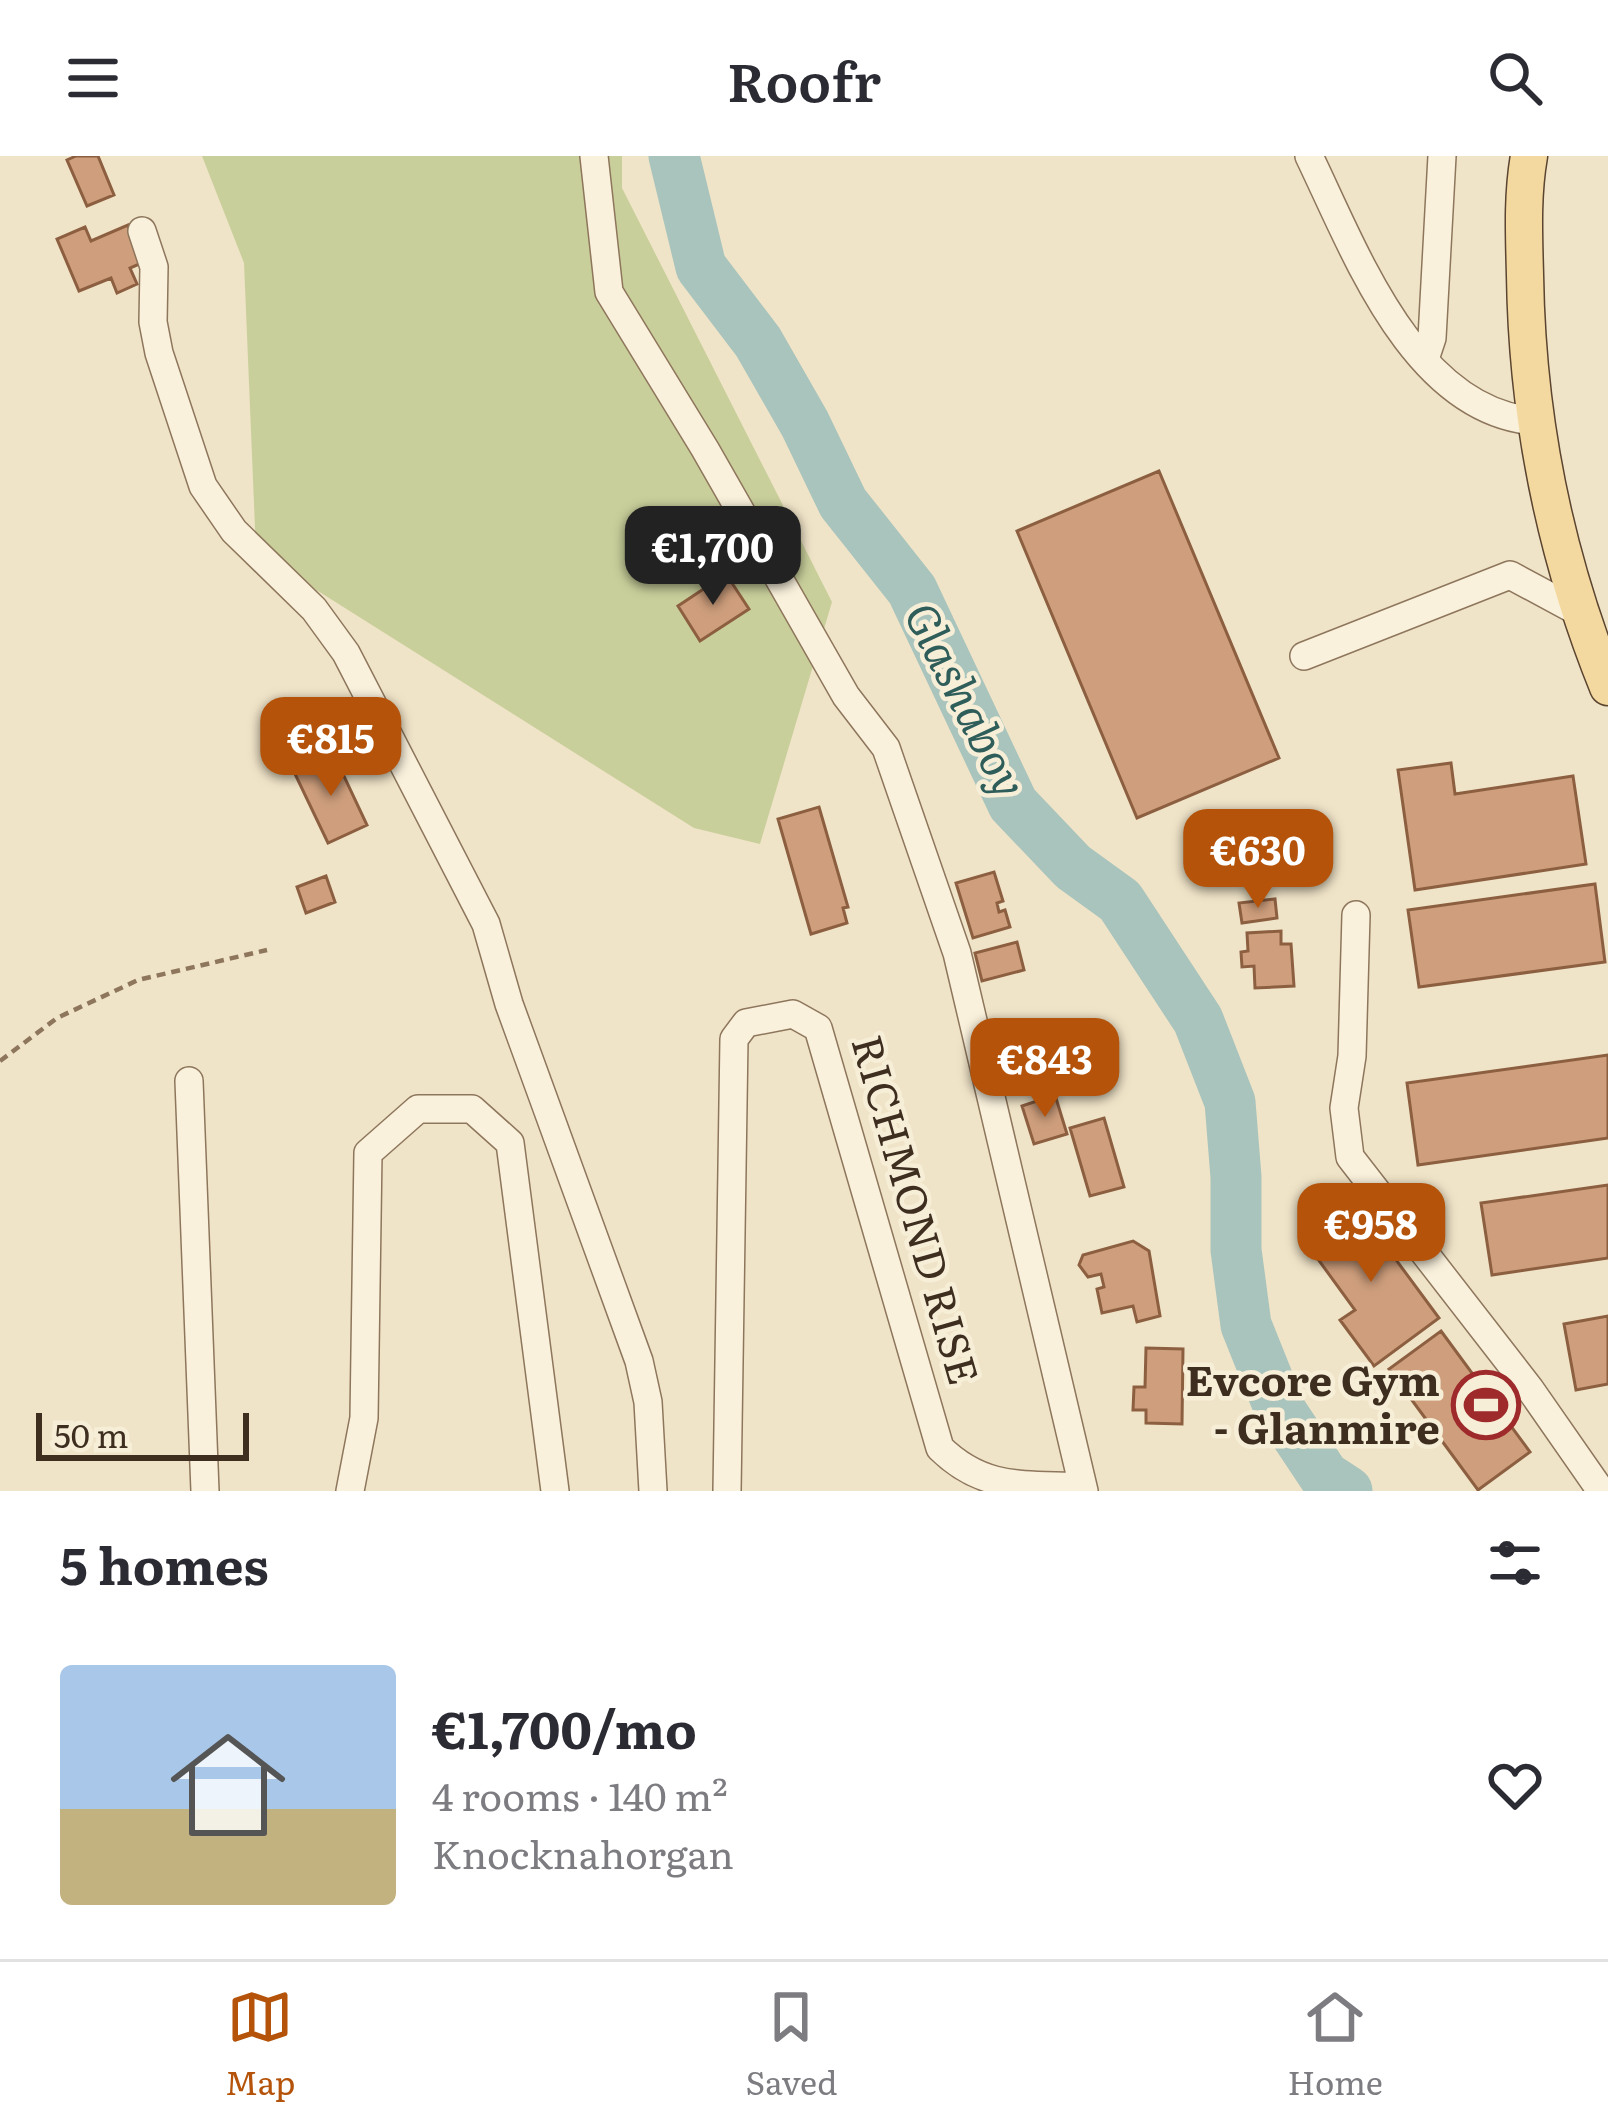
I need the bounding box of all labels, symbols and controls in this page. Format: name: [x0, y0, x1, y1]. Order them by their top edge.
text: Roofr: [727, 38, 881, 119]
icon: menu: [60, 45, 126, 111]
icon: search: [1482, 45, 1548, 111]
pin: €1,700: [615, 506, 811, 608]
text: €1,700: [652, 516, 774, 574]
water label: Glashaboy: [890, 589, 1046, 808]
pin: €815: [260, 697, 402, 799]
text: €815: [287, 707, 375, 765]
pin: €630: [1187, 809, 1329, 911]
text: €630: [1210, 819, 1306, 877]
pin: €843: [974, 1018, 1116, 1120]
street label: RICHMOND RISE: [838, 1027, 997, 1391]
text: €843: [997, 1028, 1093, 1086]
pin: €958: [1300, 1183, 1442, 1285]
text: €958: [1324, 1193, 1418, 1251]
place label: Evcore Gym - Glanmire: [1186, 1347, 1440, 1457]
sports icon: Evcore Gym - Glanmire: [1451, 1370, 1521, 1440]
scale bar: [36, 1407, 249, 1460]
text: 50 m: [54, 1409, 128, 1458]
text: 5 homes: [60, 1525, 269, 1601]
icon: filters: [1482, 1530, 1548, 1596]
text: €1,700/mo: [432, 1689, 697, 1765]
icon: home: [156, 1713, 300, 1857]
icon: heart: [1482, 1752, 1548, 1818]
text: 4 rooms · 140 m²: [432, 1765, 728, 1823]
text: Knocknahorgan: [432, 1823, 734, 1881]
tab: Map: [225, 1984, 295, 2105]
tab: Saved: [746, 1984, 837, 2105]
tab: Home: [1288, 1984, 1383, 2105]

